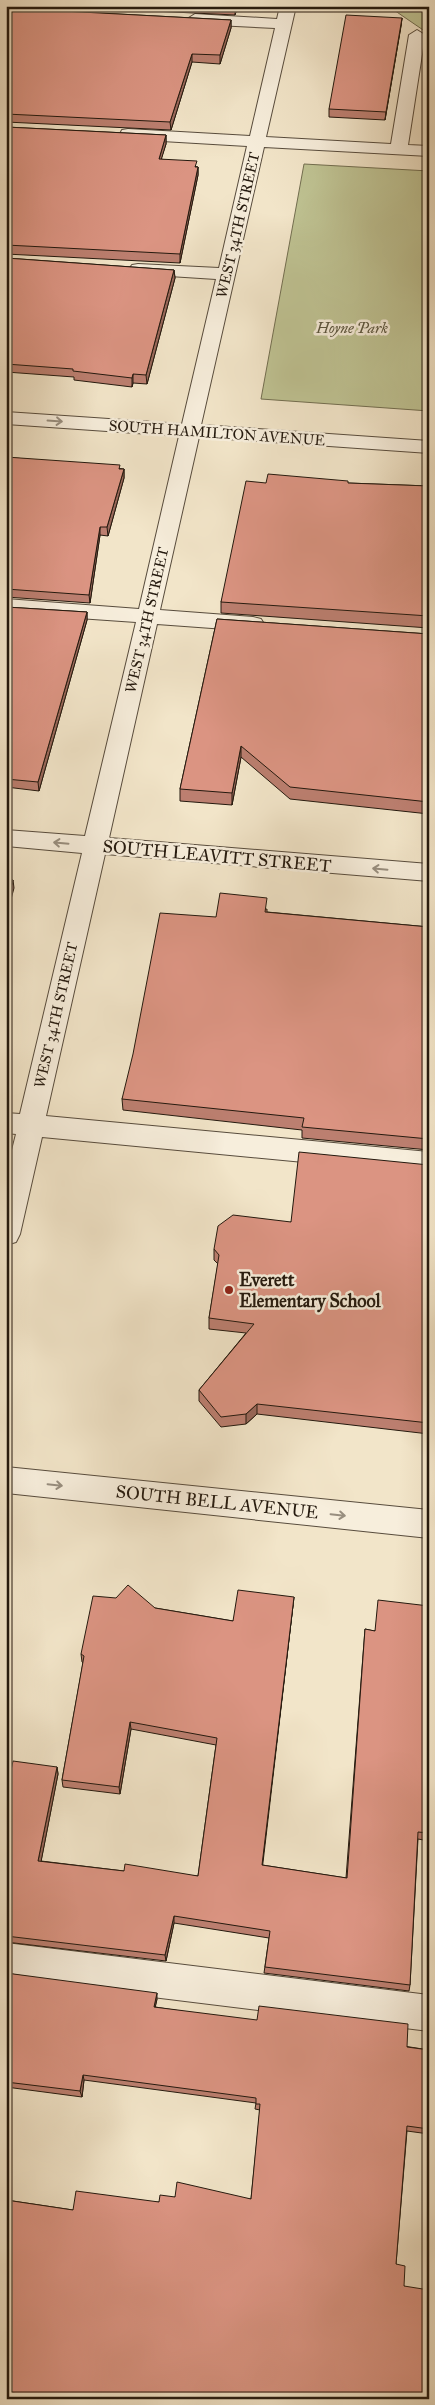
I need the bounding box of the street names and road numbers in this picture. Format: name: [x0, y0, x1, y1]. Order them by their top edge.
street label: WEST 34TH STREET: [212, 150, 264, 300]
street label: SOUTH HAMILTON AVENUE: [108, 416, 326, 450]
street label: WEST 34TH STREET: [121, 545, 173, 695]
street label: SOUTH LEAVITT STREET: [102, 835, 332, 877]
street label: WEST 34TH STREET: [30, 940, 82, 1090]
street label: SOUTH BELL AVENUE: [115, 1480, 319, 1524]

